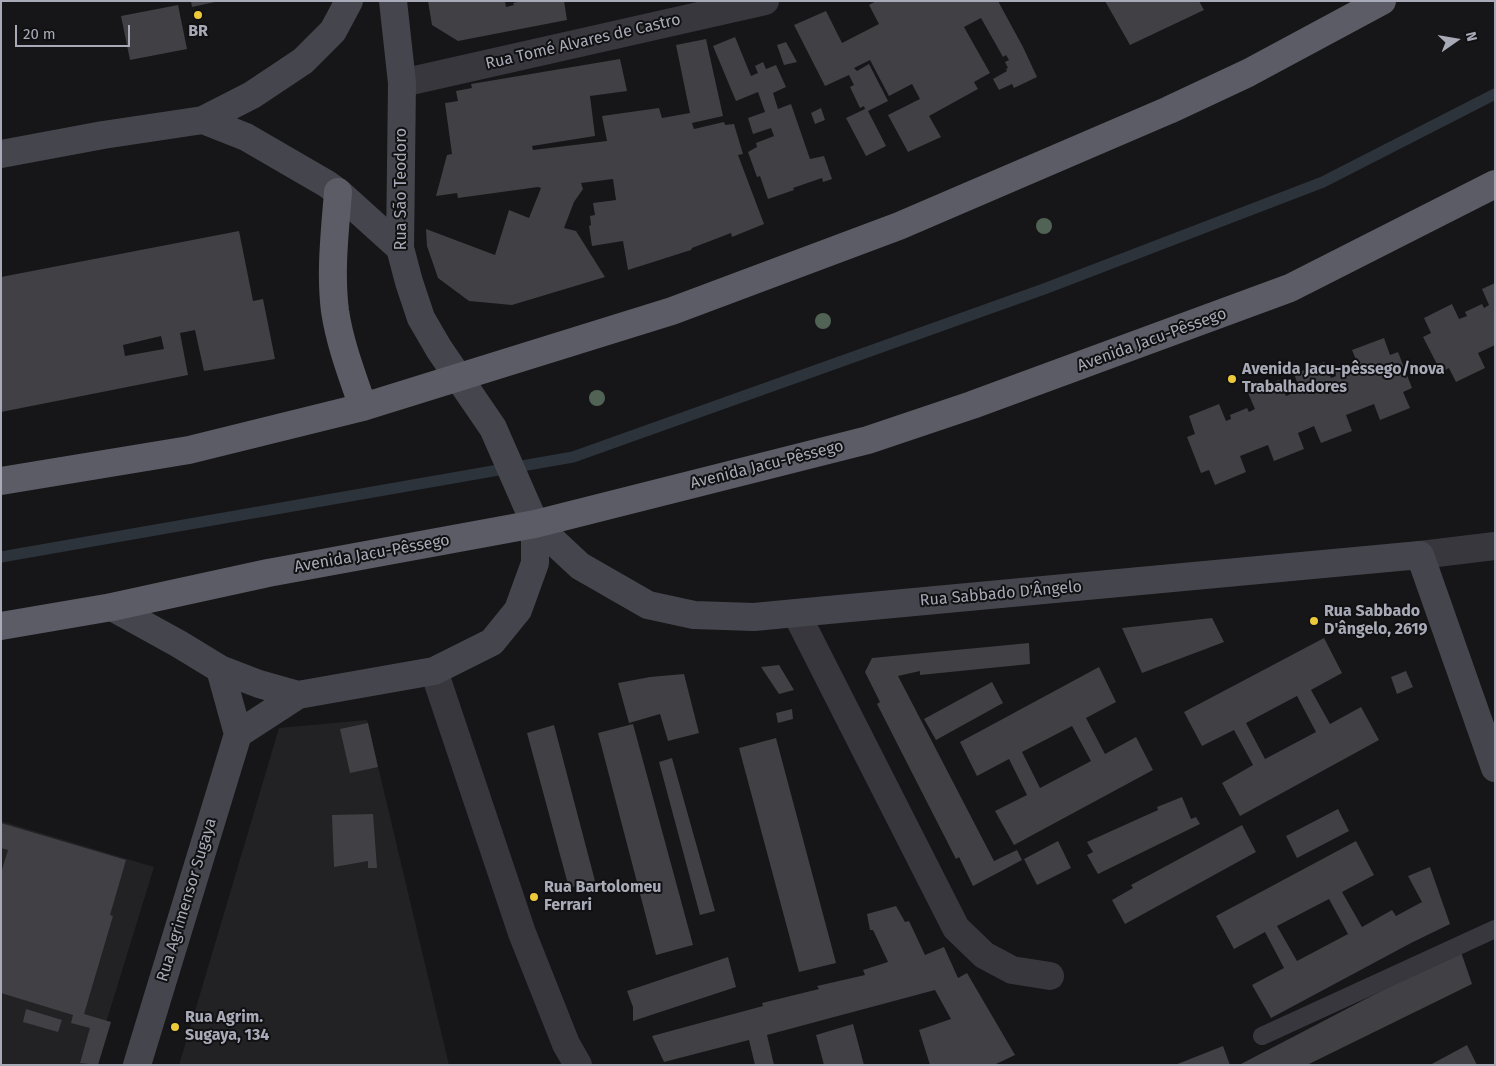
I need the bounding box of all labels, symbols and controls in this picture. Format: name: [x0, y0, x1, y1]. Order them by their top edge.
marker: BR: [192, 9, 204, 21]
street label: Rua Tomé Alvares de Castro: [484, 10, 682, 74]
scale bar: [18, 15, 132, 47]
north arrow: [1431, 15, 1481, 65]
place label: BR: [188, 22, 208, 42]
text: 20 m: [23, 25, 56, 43]
text: N: [1462, 30, 1480, 43]
street label: Rua São Teodoro: [392, 128, 412, 250]
street label: Avenida Jacu-Pêssego: [1075, 304, 1229, 376]
place label: Avenida Jacu-pêssego/nova Trabalhadores: [1242, 360, 1445, 398]
marker: Avenida Jacu-pêssego/nova Trabalhadores: [1226, 373, 1238, 385]
street label: Avenida Jacu-Pêssego: [688, 437, 846, 493]
street label: Avenida Jacu-Pêssego: [293, 531, 451, 577]
street label: Rua Sabbado D'Ângelo: [919, 577, 1083, 611]
place label: Rua Sabbado D'ângelo, 2619: [1324, 602, 1428, 640]
marker: Rua Sabbado D'ângelo, 2619: [1308, 615, 1320, 627]
street label: Rua Agrimensor Sugaya: [153, 816, 221, 984]
place label: Rua Bartolomeu Ferrari: [544, 878, 661, 916]
marker: Rua Bartolomeu Ferrari: [528, 891, 540, 903]
place label: Rua Agrim. Sugaya, 134: [185, 1008, 269, 1046]
marker: Rua Agrim. Sugaya, 134: [169, 1021, 181, 1033]

